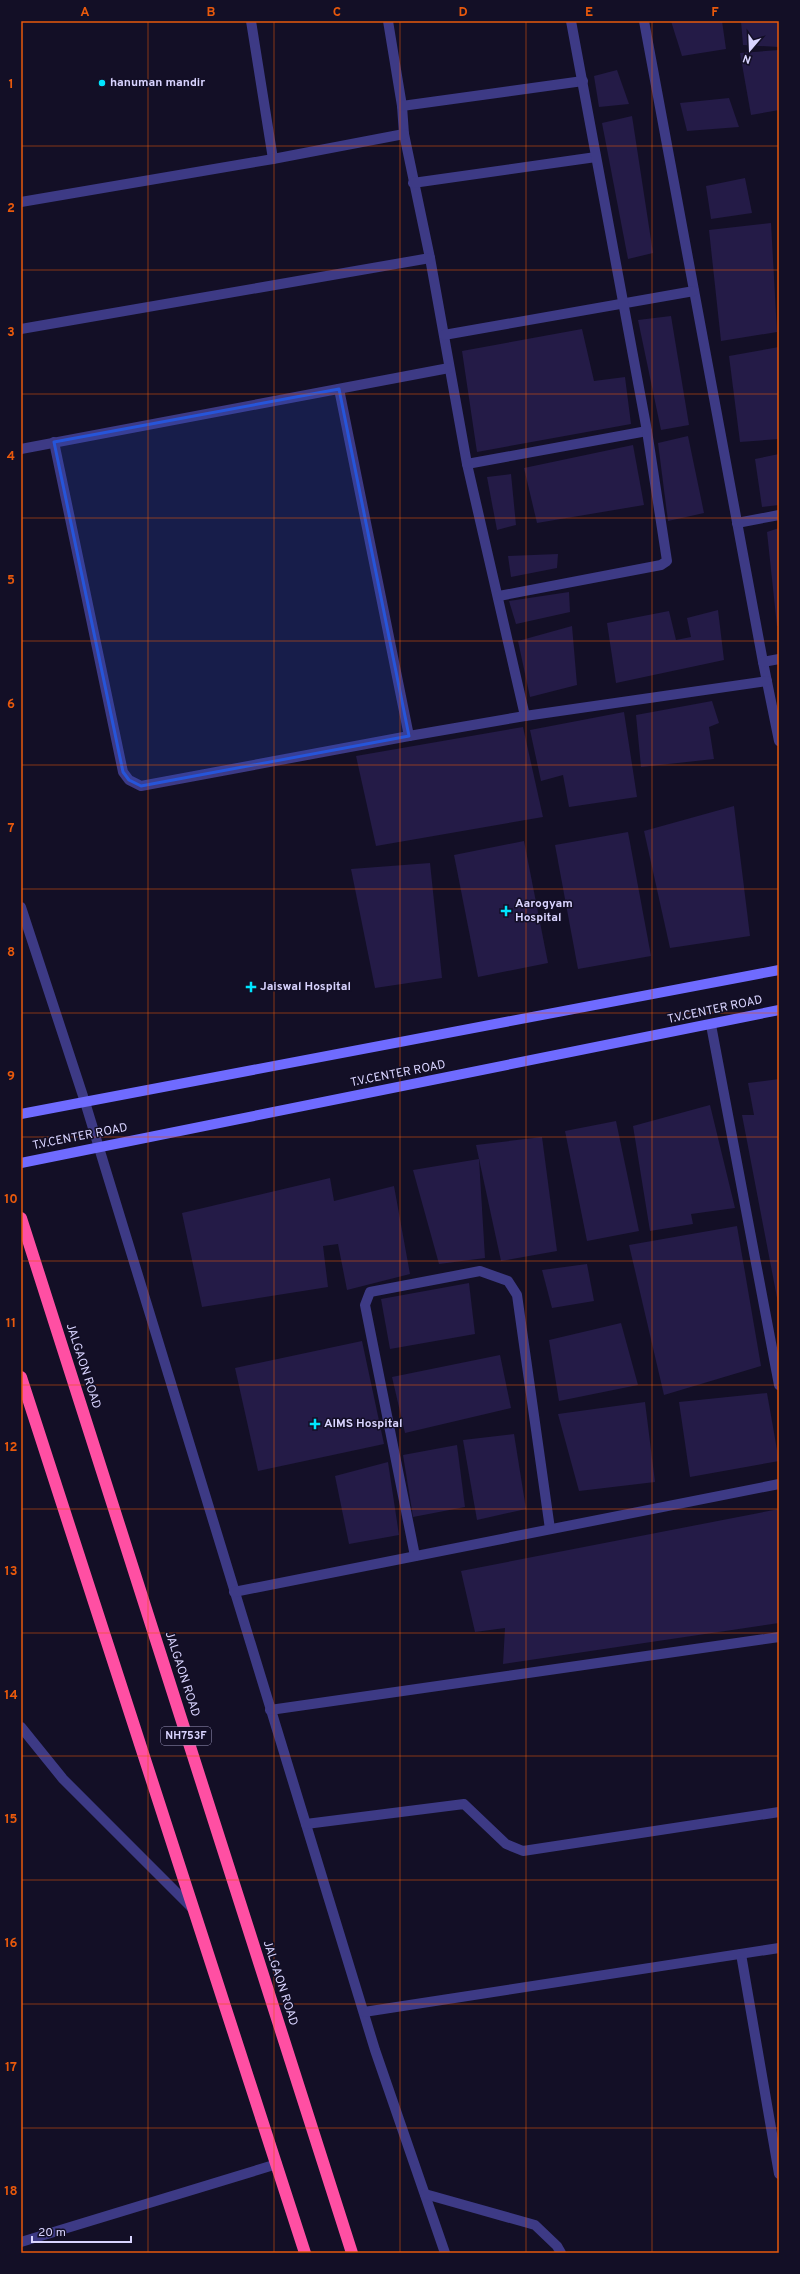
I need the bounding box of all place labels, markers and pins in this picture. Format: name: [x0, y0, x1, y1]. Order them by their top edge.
place label: hanuman mandir: [110, 75, 205, 91]
marker: hanuman mandir: [97, 78, 107, 88]
place label: Aarogyam Hospital: [515, 896, 573, 926]
marker: Aarogyam Hospital: [500, 905, 512, 917]
place label: Jaiswal Hospital: [260, 979, 351, 995]
marker: Jaiswal Hospital: [245, 981, 257, 993]
place label: AIMS Hospital: [324, 1416, 403, 1432]
marker: AIMS Hospital: [309, 1418, 321, 1430]

